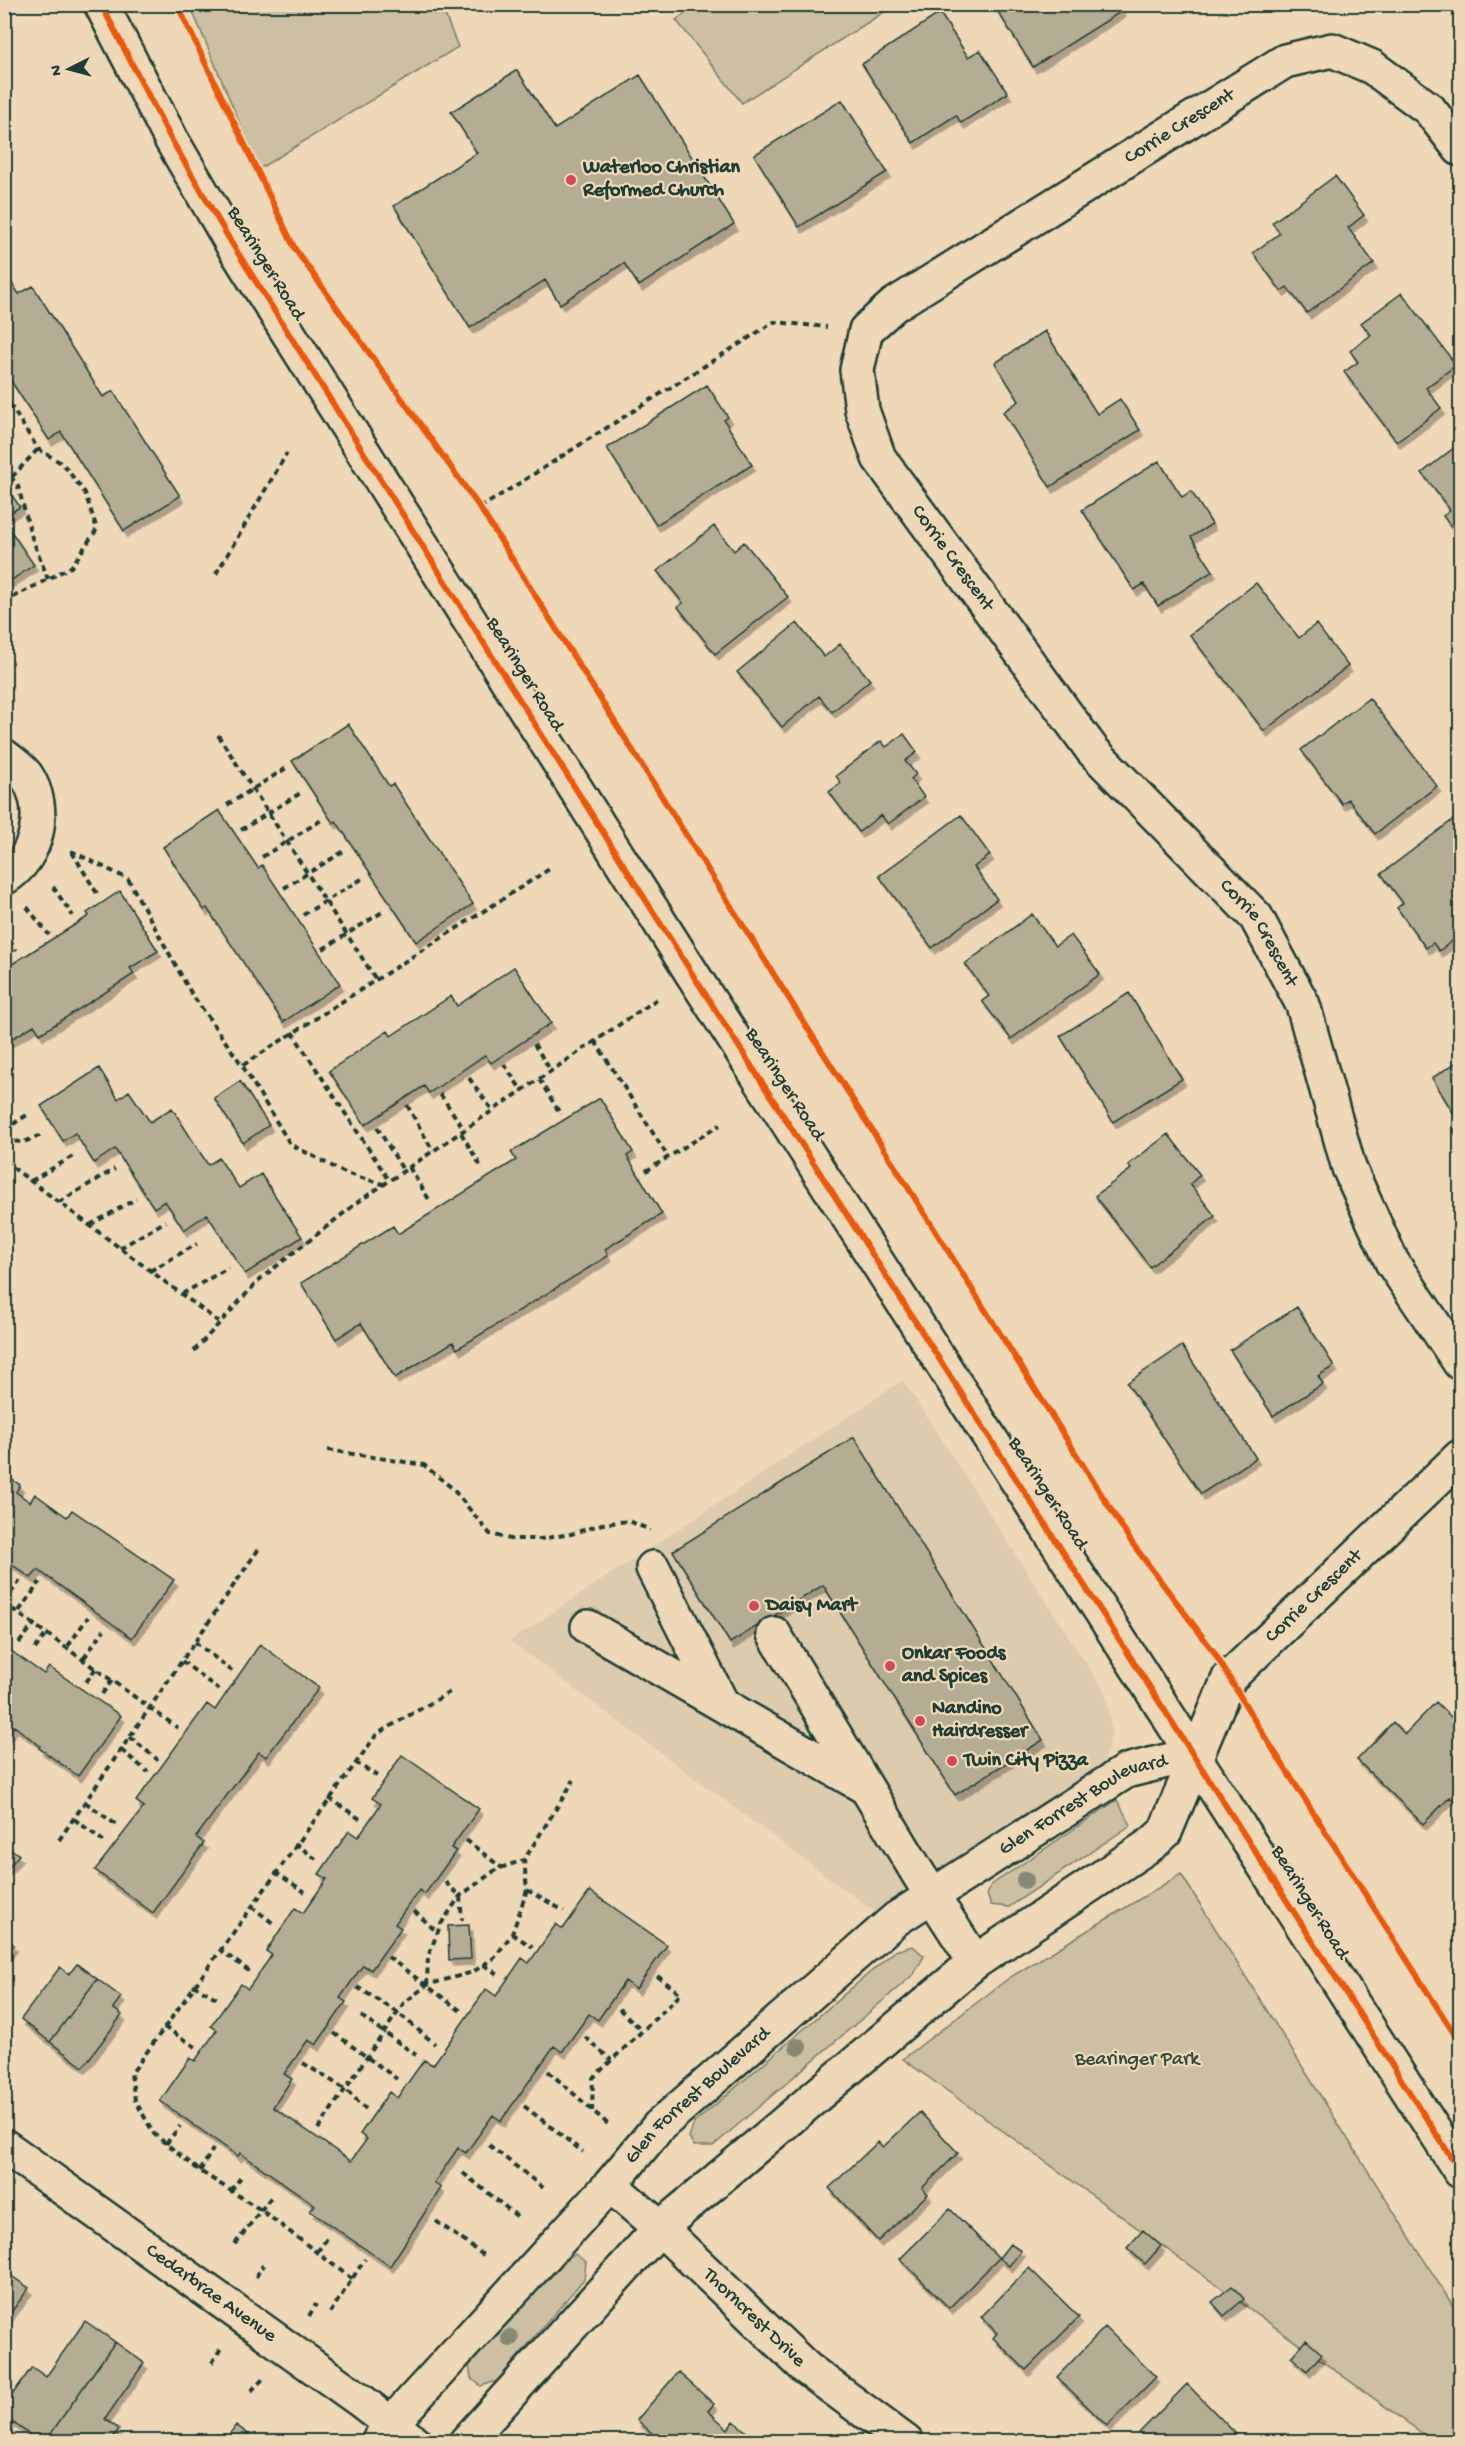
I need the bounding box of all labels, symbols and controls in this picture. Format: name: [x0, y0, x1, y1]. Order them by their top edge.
north arrow: [39, 39, 99, 99]
text: N: [48, 63, 68, 76]
street label: Corrie Crescent: [1121, 83, 1241, 170]
place label: Waterloo Christian Reformed Church: [582, 157, 741, 203]
marker: Waterloo Christian Reformed Church: [564, 173, 578, 187]
street label: Bearinger Road: [220, 202, 310, 327]
street label: Corrie Crescent: [906, 501, 1000, 617]
street label: Bearinger Road: [479, 613, 569, 738]
street label: Corrie Crescent: [1214, 875, 1303, 992]
street label: Bearinger Road: [738, 1023, 830, 1148]
street label: Bearinger Road: [1001, 1432, 1093, 1557]
street label: Corrie Crescent: [1261, 1544, 1369, 1648]
place label: Daisy Mart: [764, 1595, 858, 1618]
marker: Daisy Mart: [747, 1599, 761, 1613]
place label: Onkar Foods and Spices: [901, 1643, 1007, 1689]
marker: Onkar Foods and Spices: [883, 1659, 897, 1673]
place label: Nandino Hairdresser: [932, 1698, 1029, 1744]
marker: Nandino Hairdresser: [913, 1714, 927, 1728]
street label: Glen Forrest Boulevard: [995, 1749, 1172, 1861]
place label: Twin City Pizza: [962, 1750, 1089, 1773]
marker: Twin City Pizza: [945, 1754, 959, 1768]
street label: Bearinger Road: [1264, 1841, 1354, 1966]
street label: Glen Forrest Boulevard: [621, 2021, 777, 2169]
park label: Bearinger Park: [1074, 2049, 1201, 2072]
street label: Cedarbrae Avenue: [141, 2239, 281, 2348]
street label: Thorncrest Drive: [697, 2263, 811, 2373]

